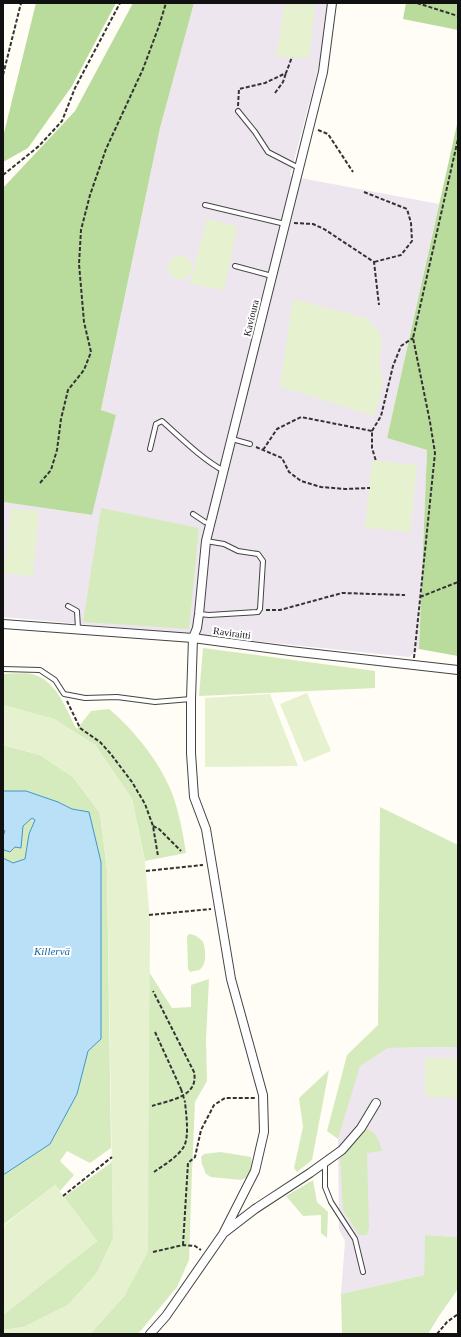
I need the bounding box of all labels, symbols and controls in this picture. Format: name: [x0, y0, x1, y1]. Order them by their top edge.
street label: Kavioura: [241, 298, 261, 337]
street label: Raviraitti: [213, 625, 252, 641]
water label: Killervä: [33, 945, 71, 957]

